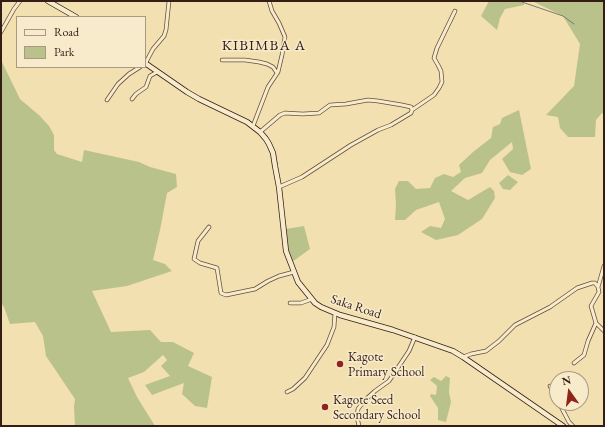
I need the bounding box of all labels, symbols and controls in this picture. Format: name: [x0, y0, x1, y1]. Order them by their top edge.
legend: [16, 16, 146, 68]
text: Road: [54, 24, 79, 40]
district label: KIBIMBA A: [222, 37, 306, 55]
text: Park: [54, 44, 74, 60]
street label: Saka Road: [329, 291, 383, 323]
place label: Kagote Primary School: [348, 349, 424, 380]
marker: Kagote Primary School: [335, 359, 345, 369]
north arrow: [549, 371, 589, 411]
text: N: [560, 372, 572, 388]
place label: Kagote Seed Secondary School: [333, 392, 421, 423]
marker: Kagote Seed Secondary School: [320, 402, 330, 412]

